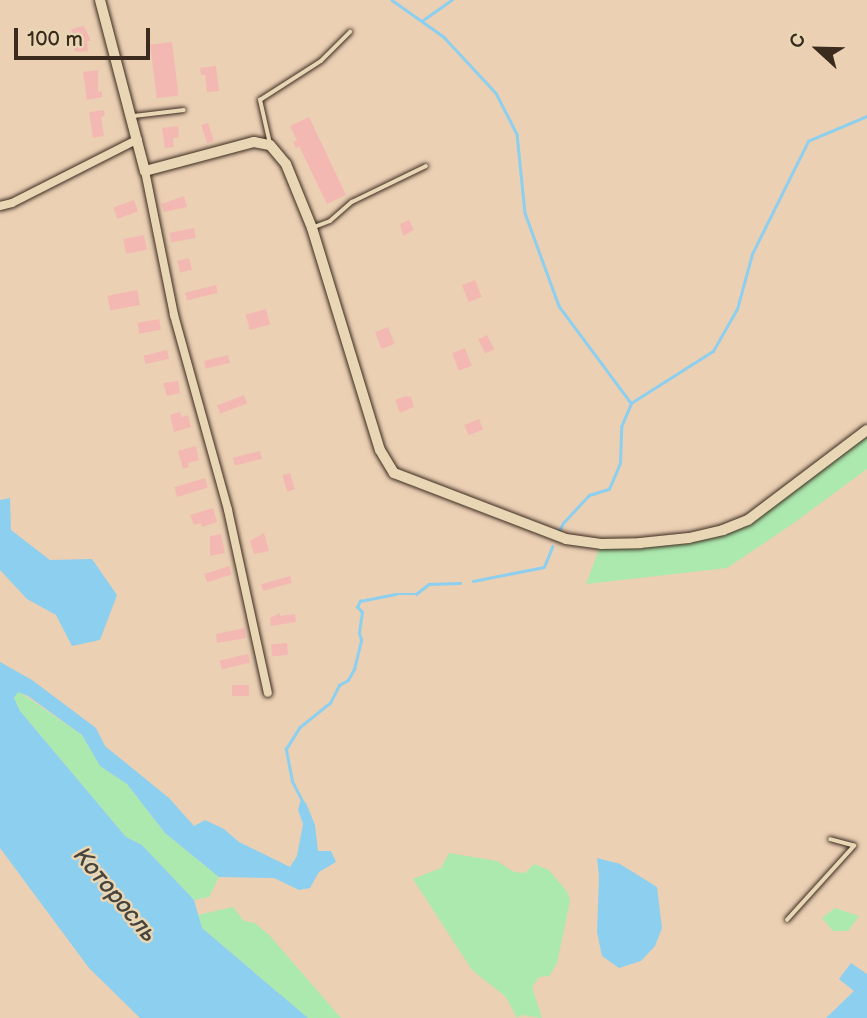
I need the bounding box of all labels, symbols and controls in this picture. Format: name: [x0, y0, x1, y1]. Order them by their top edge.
scale bar: [18, 14, 154, 58]
north arrow: [783, 14, 853, 84]
text: 100 m: [27, 27, 83, 52]
text: С: [785, 31, 811, 51]
water label: Которосль: [67, 842, 163, 948]

